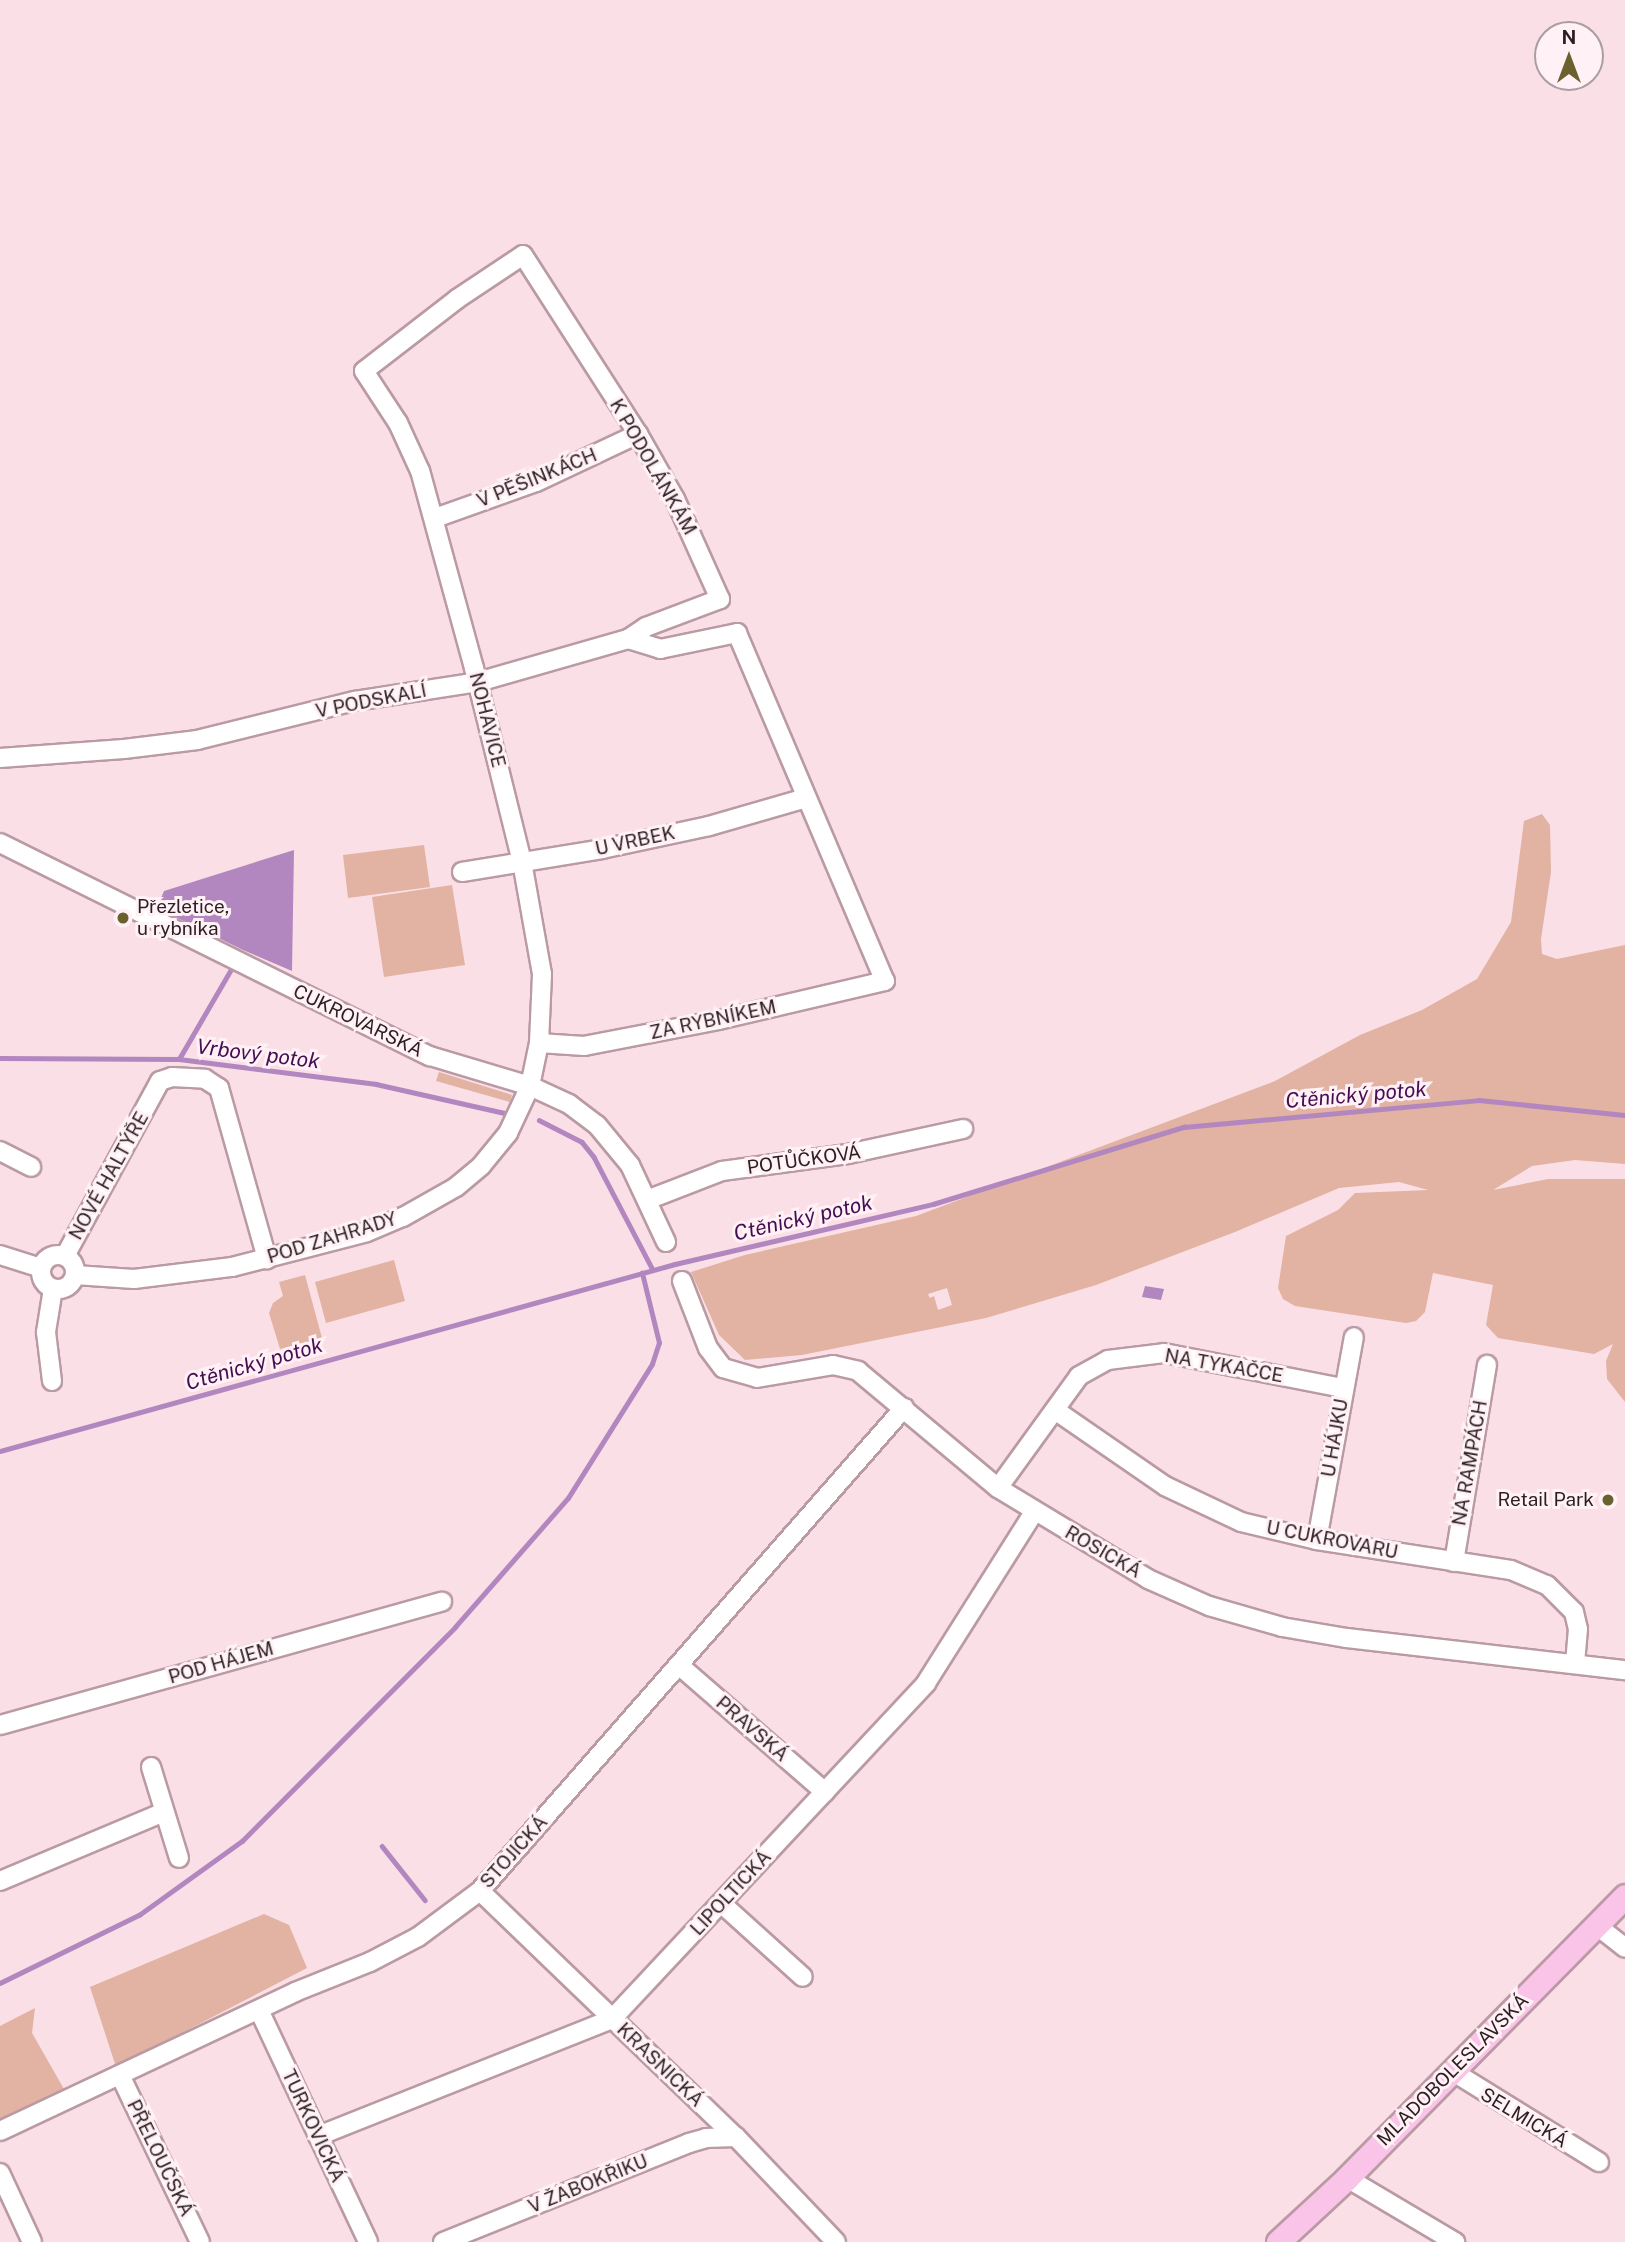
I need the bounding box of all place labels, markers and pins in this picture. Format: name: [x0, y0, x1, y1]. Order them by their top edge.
place label: Přezletice, u rybníka: [137, 896, 229, 940]
marker: Přezletice, u rybníka: [115, 910, 131, 926]
place label: Retail Park: [1498, 1489, 1594, 1511]
marker: Retail Park: [1600, 1492, 1616, 1508]

